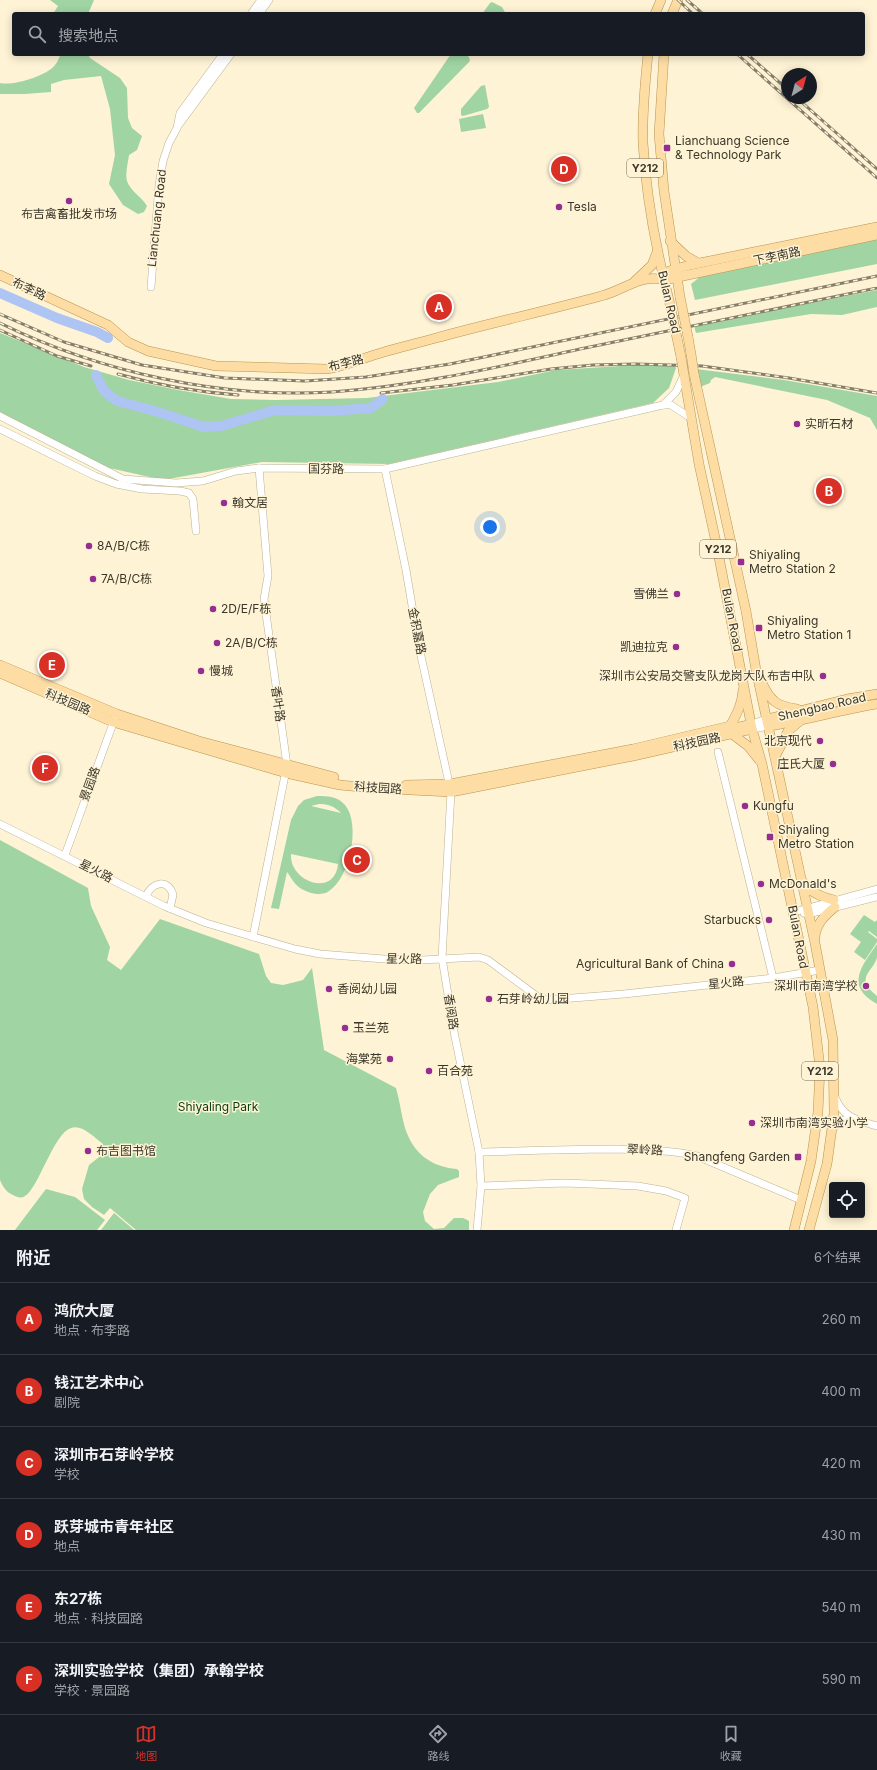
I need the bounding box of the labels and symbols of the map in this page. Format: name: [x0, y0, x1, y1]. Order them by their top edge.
north arrow: [781, 68, 817, 104]
place label: Lianchuang Science & Technology Park: [675, 133, 790, 162]
marker: Lianchuang Science & Technology Park: [662, 143, 672, 153]
pin: D: [551, 154, 577, 184]
road number: Y212: [627, 159, 663, 177]
street label: Lianchuang Road: [144, 168, 169, 268]
marker: 布吉禽畜批发市场: [64, 196, 74, 206]
place label: Tesla: [567, 199, 597, 214]
marker: Tesla: [554, 202, 564, 212]
place label: 布吉禽畜批发市场: [21, 206, 117, 221]
street label: 下李南路: [752, 243, 802, 268]
street label: Bulan Road: [655, 269, 684, 335]
street label: 布李路: [10, 274, 49, 303]
pin: A: [426, 292, 452, 322]
street label: 布李路: [327, 351, 365, 374]
place label: 实昕石材: [805, 416, 853, 431]
marker: 实昕石材: [792, 419, 802, 429]
street label: 国芬路: [308, 461, 344, 476]
pin: B: [816, 476, 842, 506]
place label: 翰文居: [232, 495, 268, 510]
marker: 翰文居: [219, 498, 229, 508]
your location: [480, 517, 500, 537]
place label: 8A/B/C栋: [97, 538, 150, 553]
road number: Y212: [700, 540, 736, 558]
marker: 8A/B/C栋: [84, 541, 94, 551]
place label: Shiyaling Metro Station 2: [749, 547, 836, 576]
marker: Shiyaling Metro Station 2: [736, 557, 746, 567]
place label: 7A/B/C栋: [101, 571, 152, 586]
marker: 7A/B/C栋: [88, 574, 98, 584]
place label: 雪佛兰: [633, 586, 669, 601]
street label: Bulan Road: [719, 587, 746, 653]
marker: 雪佛兰: [672, 589, 682, 599]
place label: 2D/E/F栋: [221, 601, 271, 616]
marker: 2D/E/F栋: [208, 604, 218, 614]
street label: 金积嘉路: [406, 606, 429, 656]
place label: Shiyaling Metro Station 1: [767, 613, 851, 642]
marker: Shiyaling Metro Station 1: [754, 623, 764, 633]
place label: 2A/B/C栋: [225, 635, 278, 650]
marker: 2A/B/C栋: [212, 638, 222, 648]
place label: 凯迪拉克: [620, 639, 668, 654]
marker: 凯迪拉克: [671, 642, 681, 652]
pin: E: [39, 650, 65, 680]
place label: 慢城: [209, 663, 233, 678]
marker: 慢城: [196, 666, 206, 676]
place label: 深圳市公安局交警支队龙岗大队布吉中队: [599, 668, 815, 683]
marker: 深圳市公安局交警支队龙岗大队布吉中队: [818, 671, 828, 681]
street label: 科技园路: [43, 685, 93, 718]
street label: 香叶路: [269, 685, 288, 723]
street label: Shengbao Road: [776, 689, 867, 724]
street label: 科技园路: [672, 729, 722, 754]
place label: 北京现代: [764, 733, 812, 748]
marker: 北京现代: [815, 736, 825, 746]
pin: F: [32, 753, 58, 783]
place label: 庄氏大厦: [777, 756, 825, 771]
marker: 庄氏大厦: [828, 759, 838, 769]
street label: 景园路: [76, 764, 103, 803]
street label: 科技园路: [354, 778, 403, 797]
place label: Kungfu: [753, 798, 794, 813]
marker: Kungfu: [740, 801, 750, 811]
place label: Shiyaling Metro Station: [778, 822, 854, 851]
marker: Shiyaling Metro Station: [765, 832, 775, 842]
pin: C: [344, 845, 370, 875]
street label: 星火路: [77, 856, 116, 885]
place label: McDonald's: [769, 876, 837, 891]
marker: McDonald's: [756, 879, 766, 889]
street label: Bulan Road: [785, 904, 812, 970]
place label: Starbucks: [704, 912, 761, 927]
marker: Starbucks: [764, 915, 774, 925]
street label: 星火路: [386, 951, 422, 966]
place label: Agricultural Bank of China: [576, 956, 724, 971]
marker: Agricultural Bank of China: [727, 959, 737, 969]
street label: 星火路: [707, 973, 745, 992]
place label: 深圳市南湾学校: [774, 978, 858, 993]
place label: 香阅幼儿园: [337, 981, 397, 996]
marker: 深圳市南湾学校: [861, 981, 871, 991]
marker: 香阅幼儿园: [324, 984, 334, 994]
place label: 石芽岭幼儿园: [497, 991, 569, 1006]
street label: 香阅路: [441, 993, 462, 1031]
marker: 石芽岭幼儿园: [484, 994, 494, 1004]
place label: 玉兰苑: [353, 1020, 389, 1035]
marker: 玉兰苑: [340, 1023, 350, 1033]
place label: 海棠苑: [346, 1051, 382, 1066]
marker: 海棠苑: [385, 1054, 395, 1064]
road number: Y212: [802, 1062, 838, 1080]
place label: 百合苑: [437, 1063, 473, 1078]
marker: 百合苑: [424, 1066, 434, 1076]
park label: Shiyaling Park: [178, 1099, 259, 1114]
place label: 深圳市南湾实验小学: [760, 1115, 868, 1130]
marker: 深圳市南湾实验小学: [747, 1118, 757, 1128]
street label: 翠岭路: [627, 1141, 663, 1158]
place label: 布吉图书馆: [96, 1143, 156, 1158]
marker: 布吉图书馆: [83, 1146, 93, 1156]
place label: Shangfeng Garden: [684, 1149, 790, 1164]
marker: Shangfeng Garden: [793, 1152, 803, 1162]

